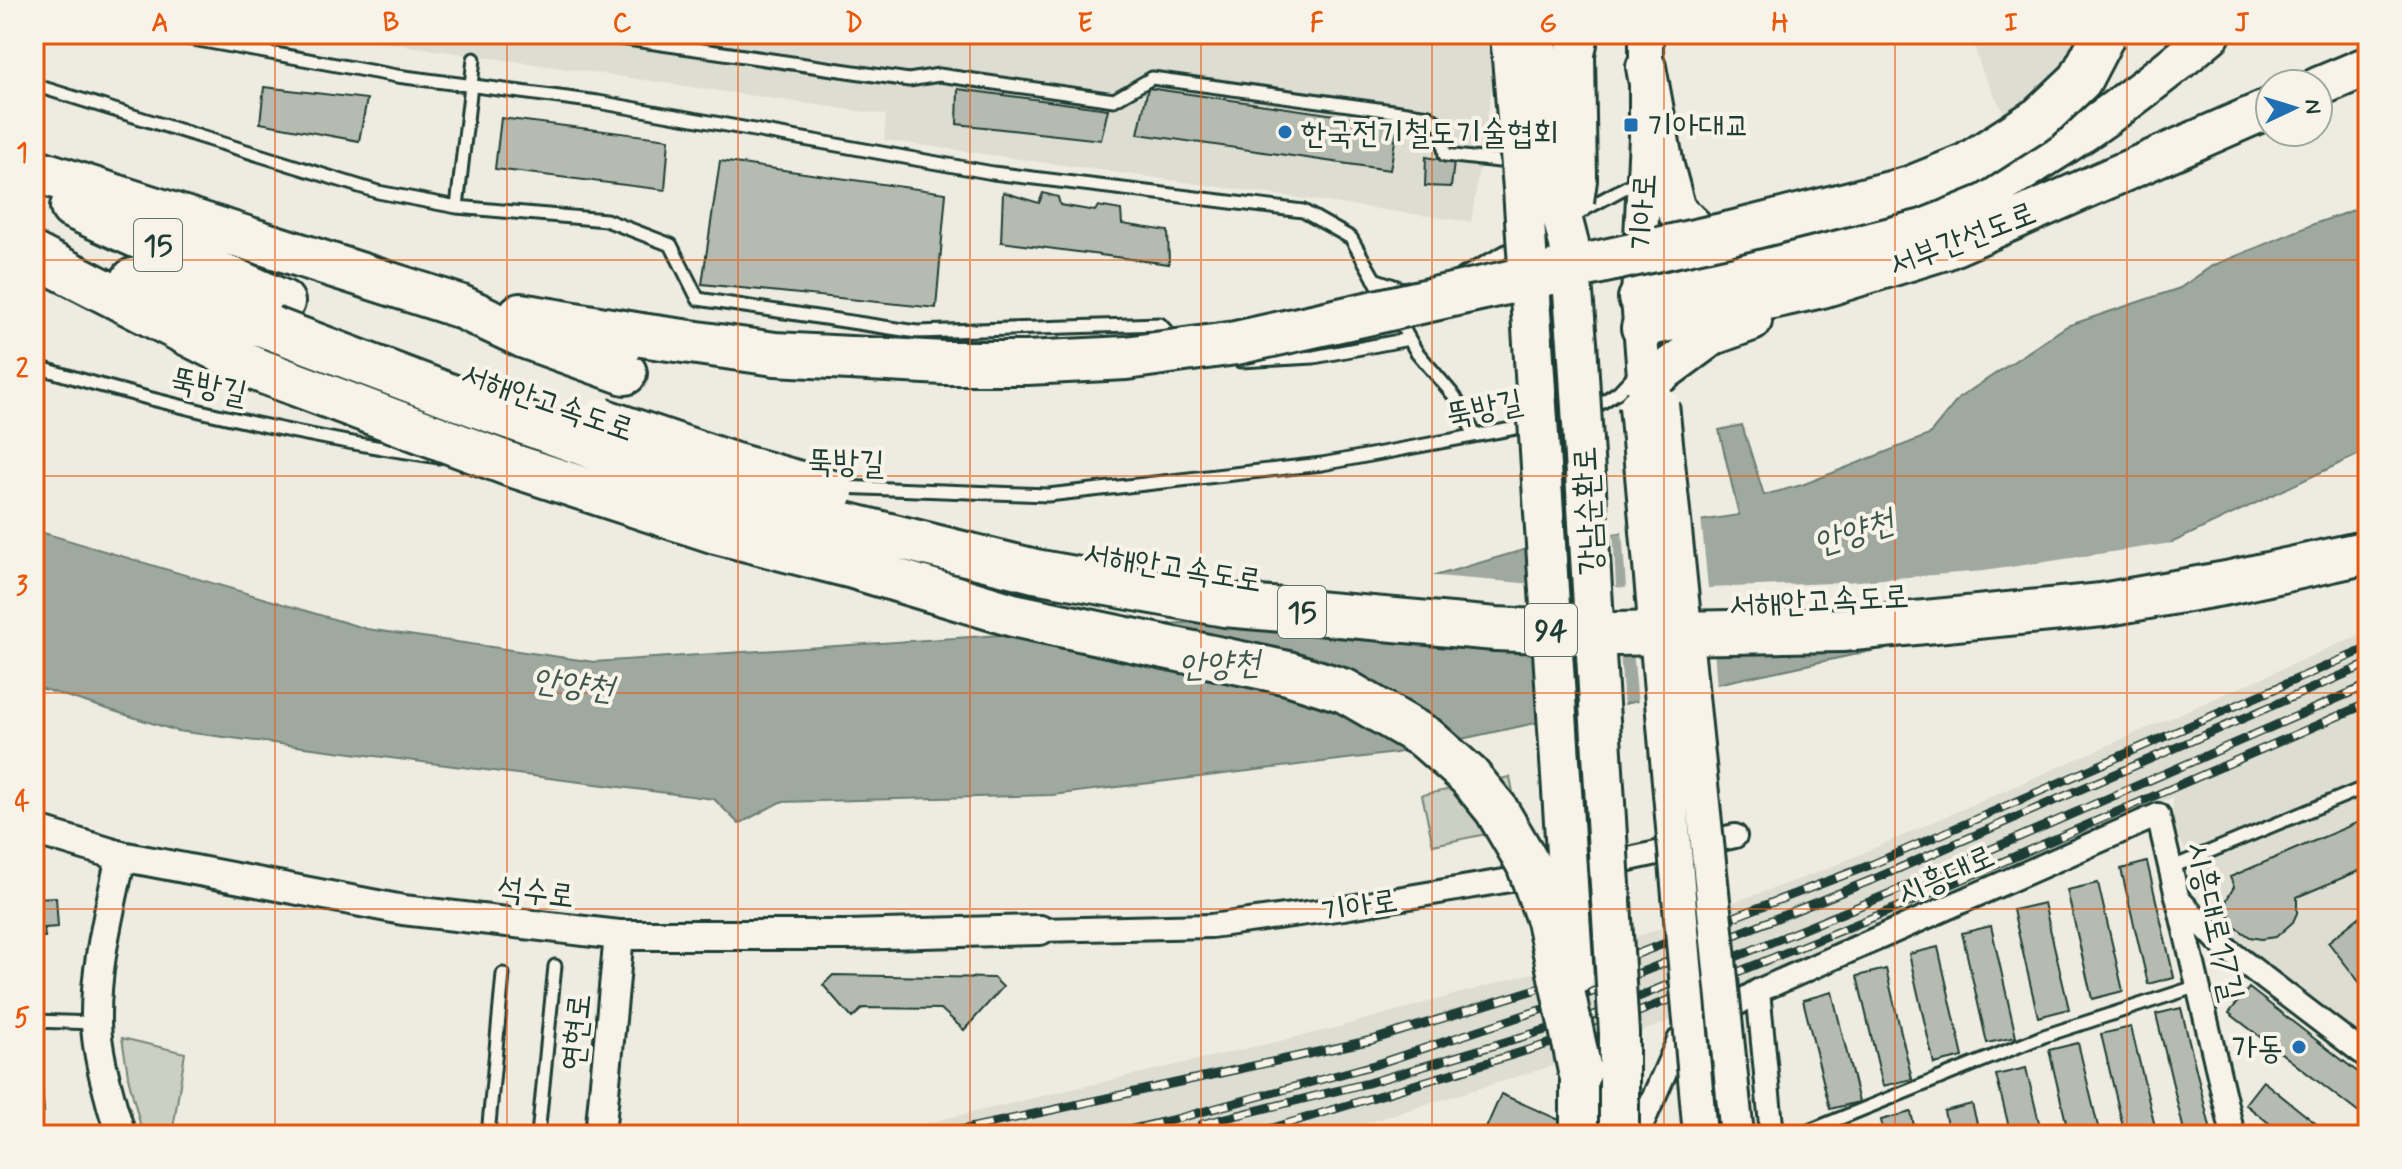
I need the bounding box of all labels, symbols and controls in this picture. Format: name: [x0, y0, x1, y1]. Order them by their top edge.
text: A: [151, 7, 169, 41]
text: B: [383, 7, 399, 41]
text: C: [613, 7, 632, 41]
text: D: [845, 7, 863, 41]
text: E: [1077, 7, 1093, 41]
text: F: [1310, 7, 1324, 41]
text: G: [1539, 7, 1557, 41]
text: H: [1772, 7, 1789, 41]
text: I: [2004, 7, 2018, 41]
text: J: [2234, 7, 2250, 41]
north arrow: [2254, 68, 2334, 148]
text: N: [2297, 98, 2326, 115]
place label: 기아대교: [1647, 106, 1750, 148]
place label: 한국전기철도기술협회: [1301, 113, 1559, 155]
marker: 기아대교: [1622, 116, 1640, 134]
marker: 한국전기철도기술협회: [1276, 123, 1294, 141]
text: 1: [16, 137, 28, 171]
street label: 기아로: [1621, 172, 1667, 252]
street label: 서부간선도로: [1883, 193, 2042, 287]
road number: 15: [134, 219, 182, 271]
text: 2: [16, 353, 29, 387]
street label: 서해안고속도로: [455, 354, 639, 452]
street label: 뚝방길: [166, 358, 251, 416]
street label: 뚝방길: [1442, 381, 1526, 437]
street label: 뚝방길: [807, 441, 885, 485]
street label: 강남순환로: [1565, 446, 1613, 576]
water label: 안양천: [1808, 498, 1903, 567]
street label: 서해안고속도로: [1080, 533, 1265, 603]
text: 3: [16, 570, 28, 604]
street label: 서해안고속도로: [1728, 576, 1910, 628]
road number: 15: [1278, 586, 1326, 638]
road number: 94: [1525, 604, 1577, 656]
water label: 안양천: [1177, 641, 1265, 690]
water label: 안양천: [529, 658, 620, 713]
text: 4: [14, 786, 30, 820]
street label: 시흥대로: [1890, 836, 2001, 916]
street label: 시흥대로17길: [2175, 838, 2253, 1005]
street label: 석수로: [495, 867, 577, 919]
street label: 기아로: [1318, 880, 1401, 934]
street label: 연현로: [552, 992, 602, 1073]
text: 5: [14, 1002, 30, 1036]
place label: 가동: [2232, 1028, 2283, 1070]
marker: 가동: [2290, 1038, 2308, 1056]

